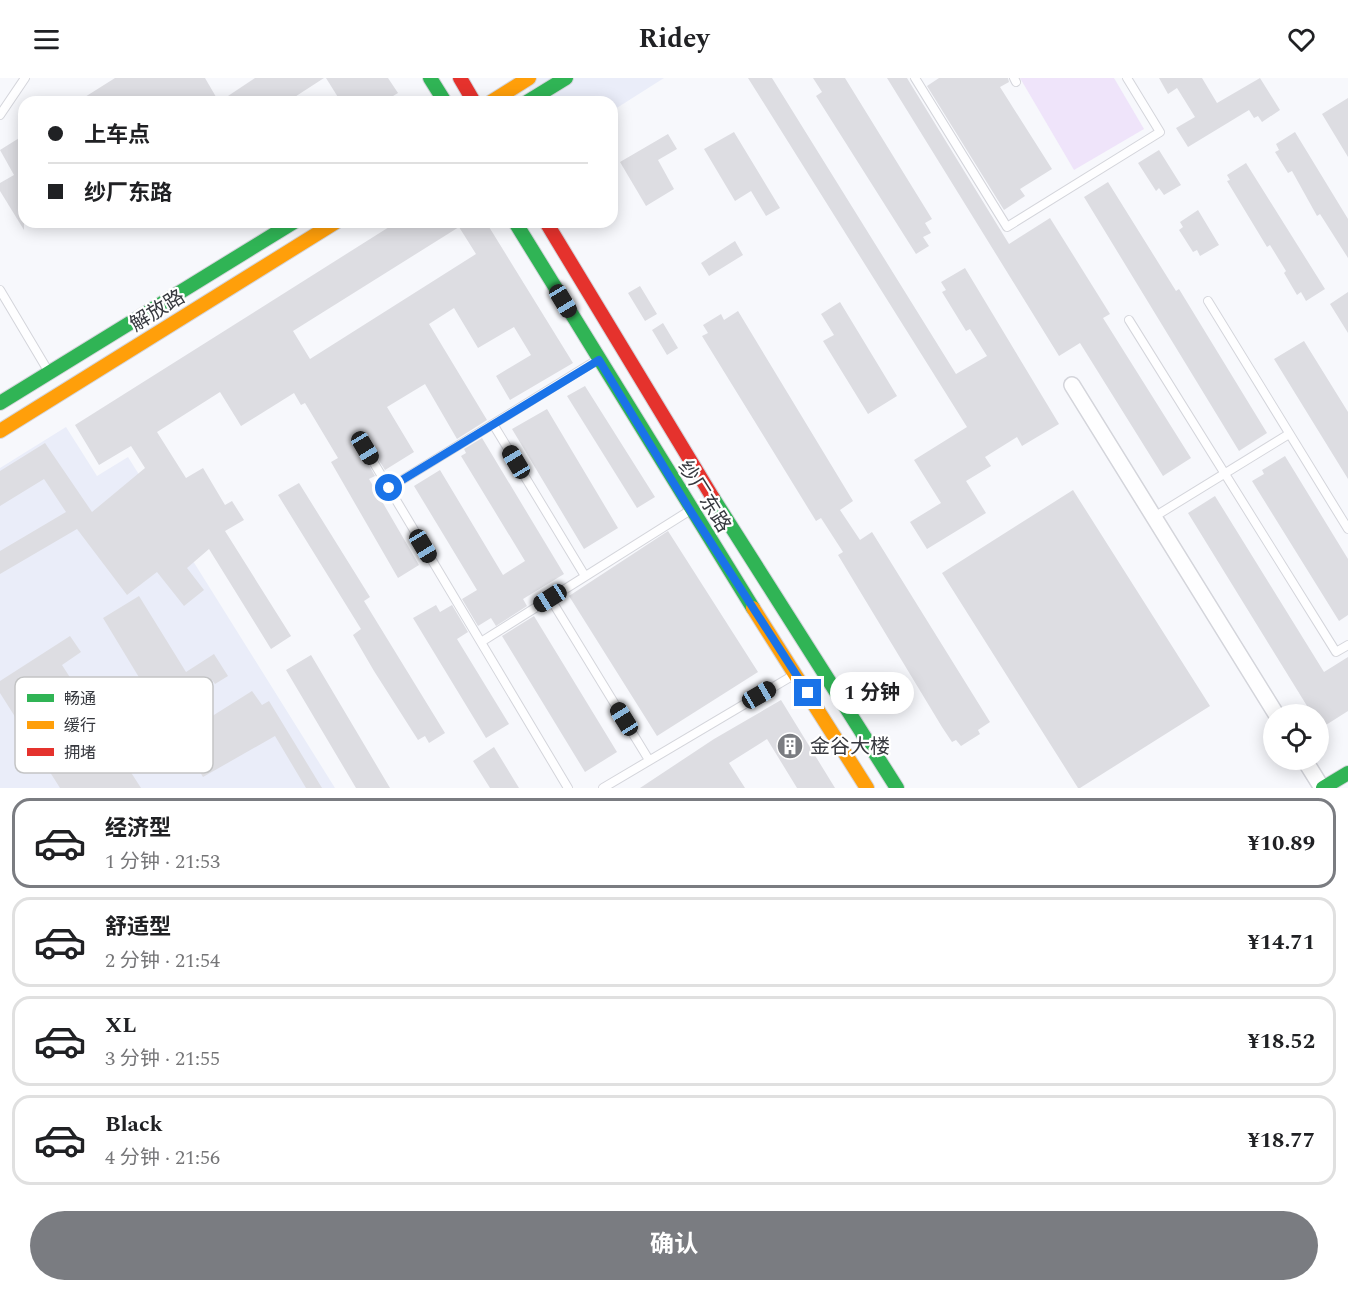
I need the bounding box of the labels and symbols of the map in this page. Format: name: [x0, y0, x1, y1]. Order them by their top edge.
car: [546, 281, 580, 321]
street label: 解放路: [124, 282, 191, 339]
car: [348, 428, 382, 468]
car: [499, 442, 533, 482]
street label: 纱厂东路: [670, 455, 738, 538]
route start: [375, 474, 402, 501]
car: [406, 526, 440, 566]
car: [530, 581, 570, 615]
callout: 1 分钟: [829, 672, 913, 714]
legend: [15, 677, 213, 773]
car: [739, 678, 779, 712]
route end: [794, 679, 821, 706]
text: 畅通: [64, 687, 96, 711]
car: [607, 699, 641, 739]
text: 缓行: [64, 714, 96, 738]
building icon: 金谷大楼: [775, 731, 805, 761]
place label: 金谷大楼: [810, 732, 890, 762]
text: 拥堵: [64, 741, 96, 765]

